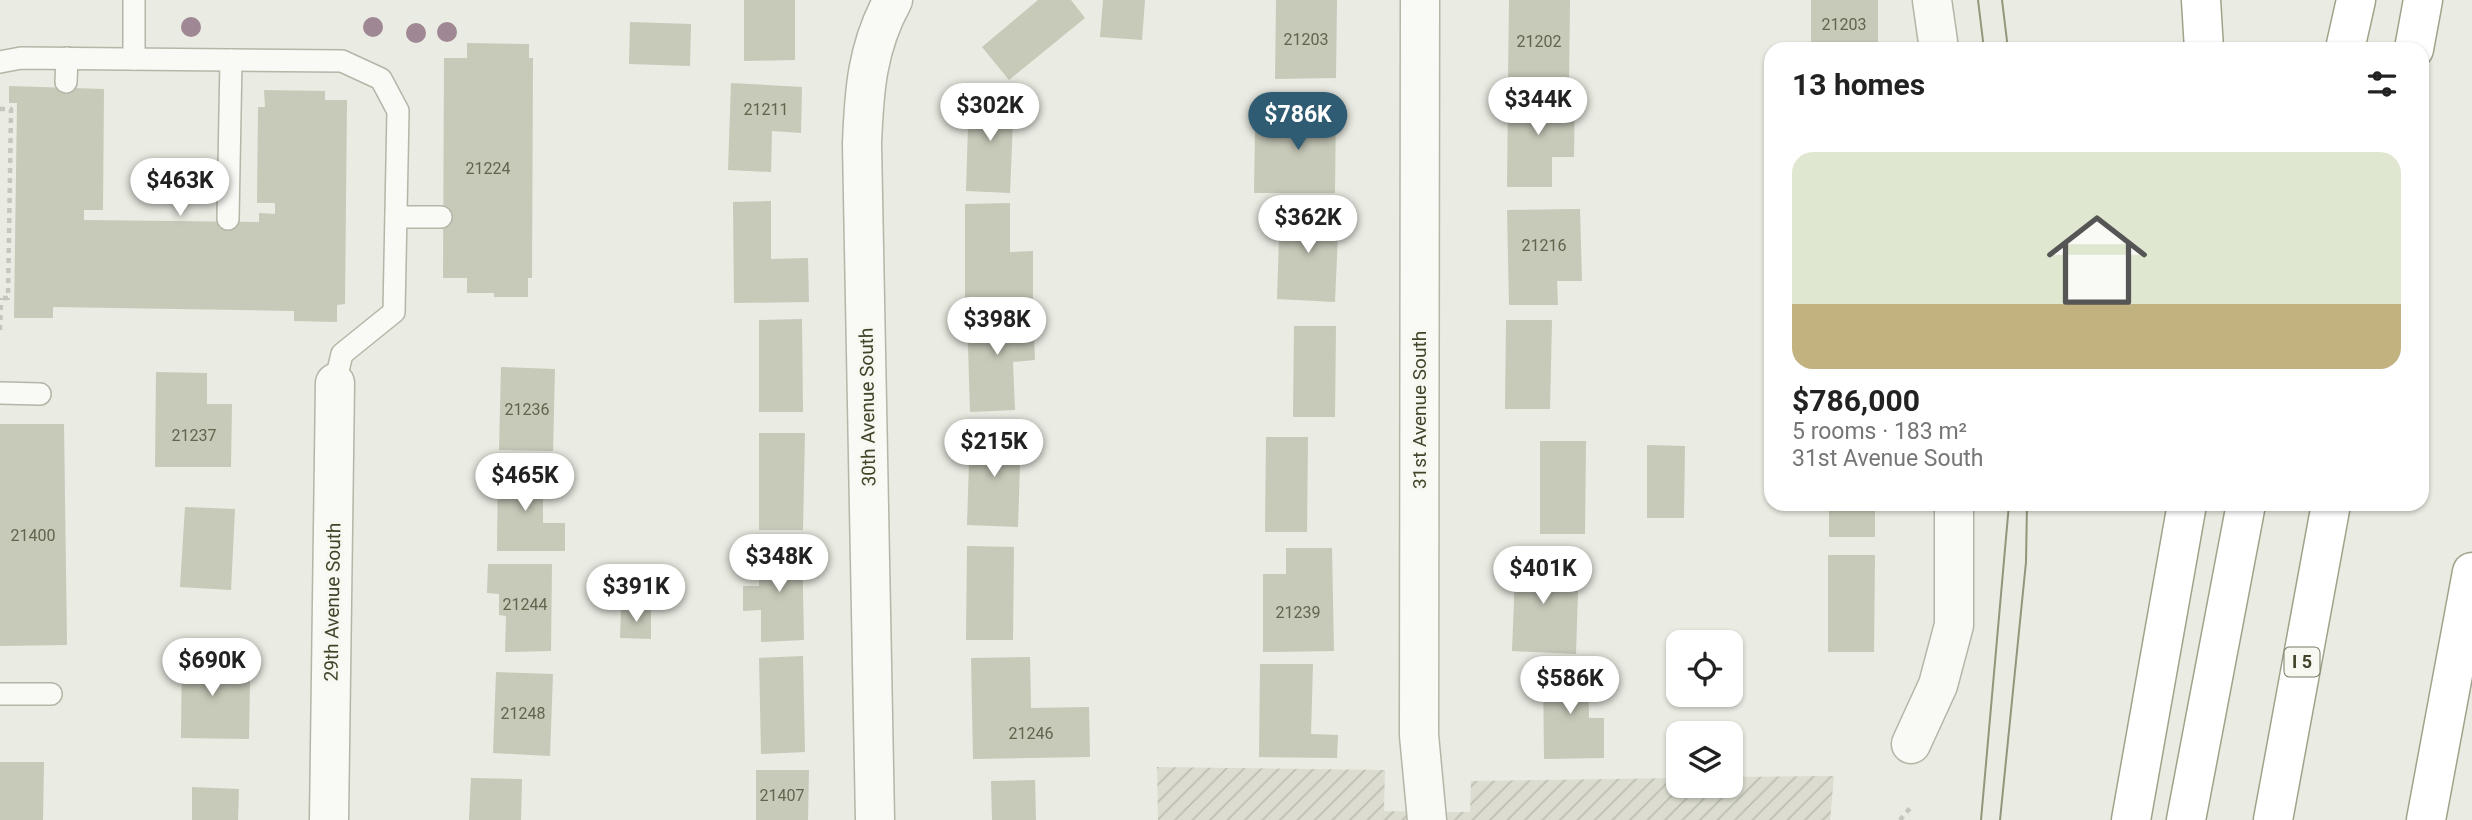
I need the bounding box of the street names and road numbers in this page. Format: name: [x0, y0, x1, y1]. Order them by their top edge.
street label: 30th Avenue South: [855, 327, 880, 487]
street label: 31st Avenue South: [1408, 331, 1431, 489]
street label: 29th Avenue South: [320, 522, 345, 682]
road number: I 5: [2284, 648, 2320, 676]

